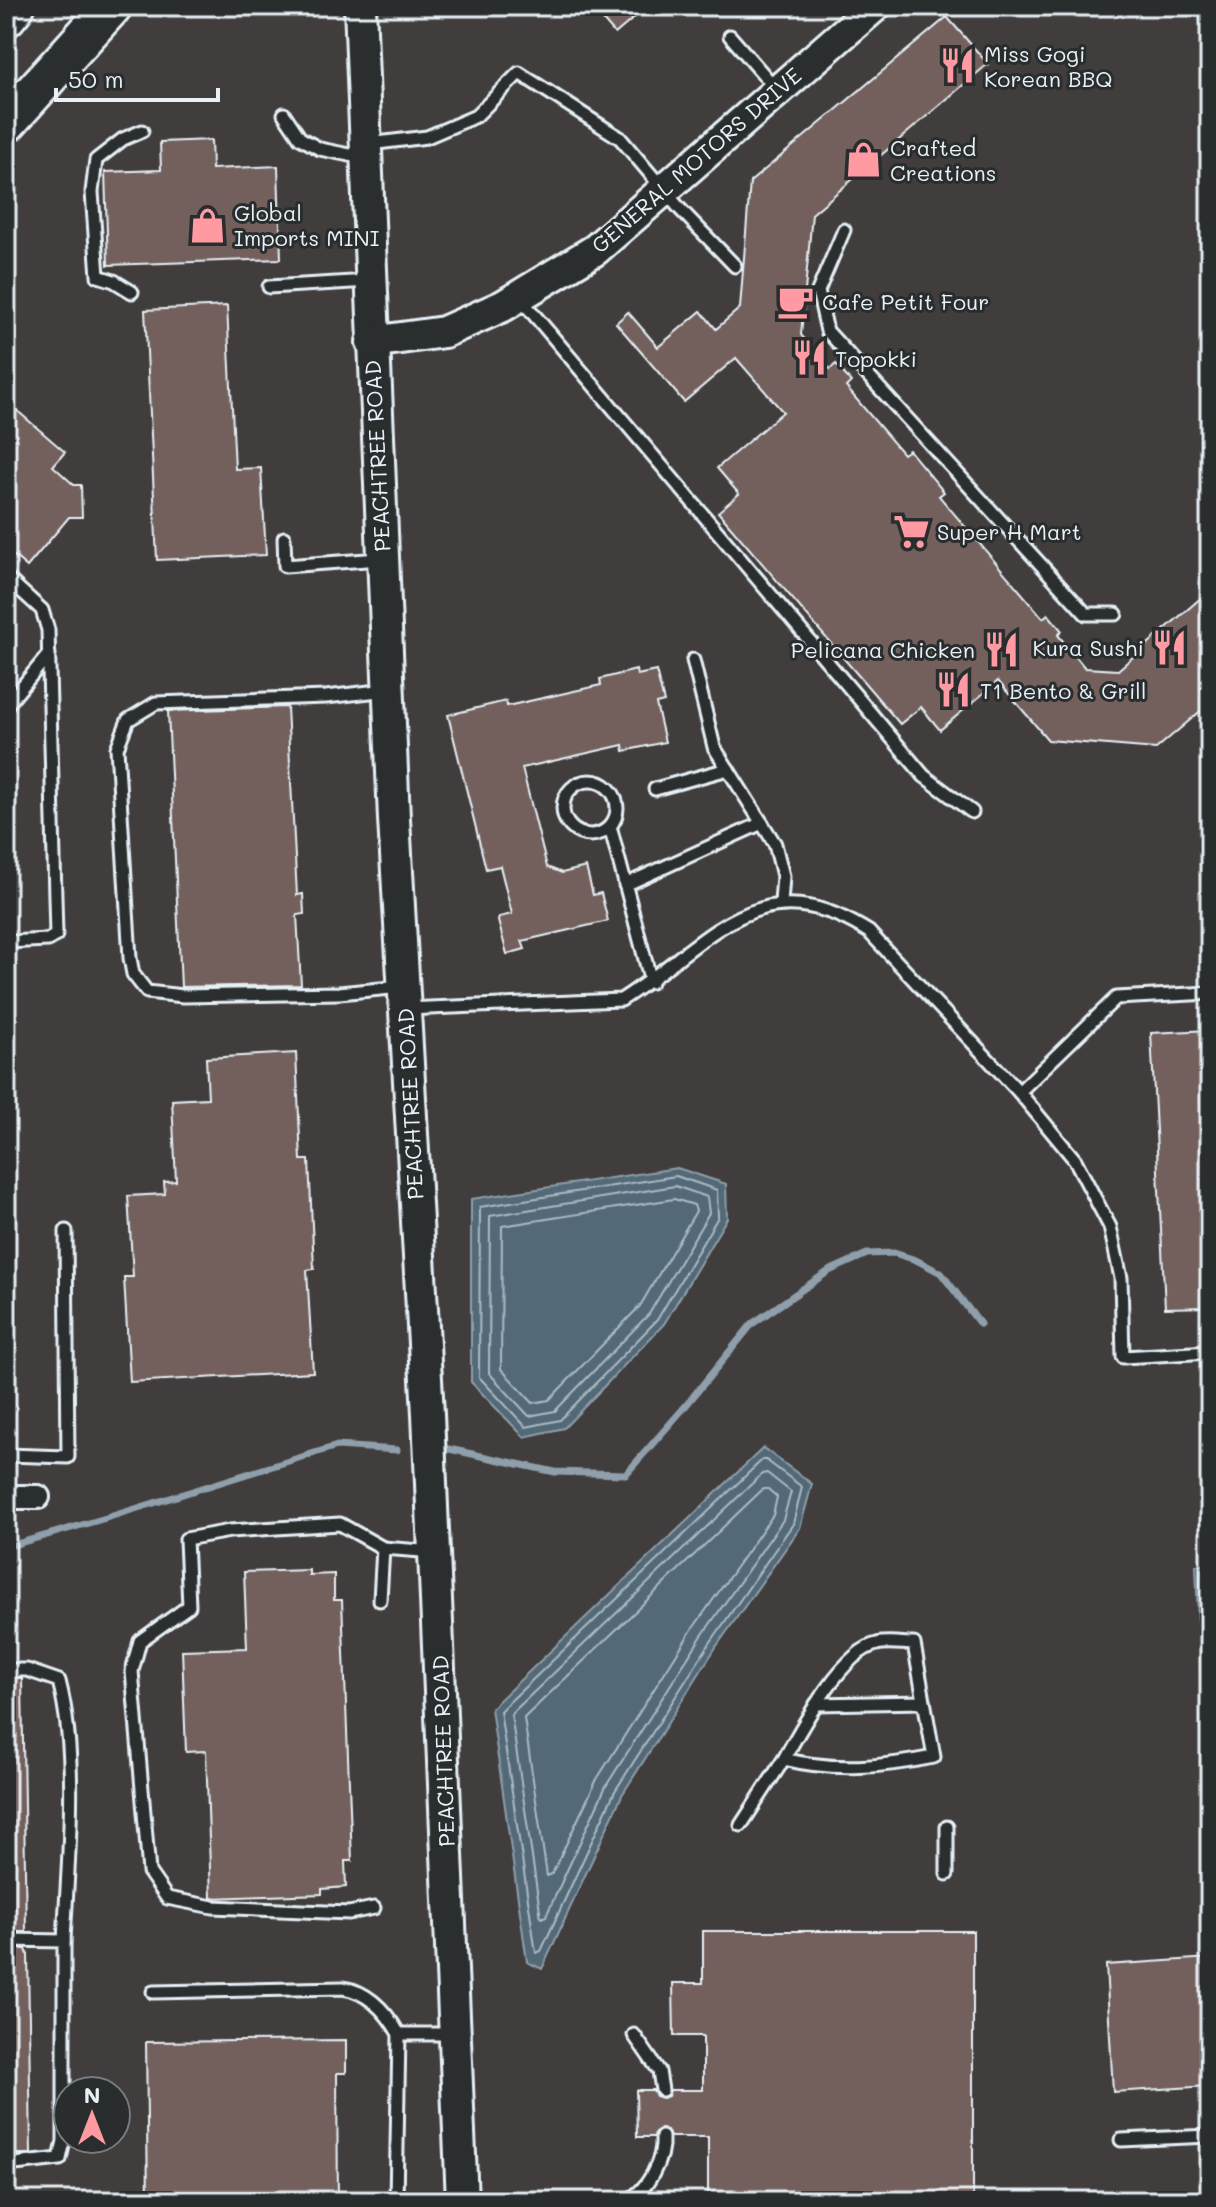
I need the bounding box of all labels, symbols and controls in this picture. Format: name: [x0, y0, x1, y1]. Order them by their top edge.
place label: Miss Gogi Korean BBQ: [984, 39, 1113, 93]
restaurant icon: Miss Gogi Korean BBQ: [939, 47, 977, 85]
scale bar: [56, 52, 218, 102]
street label: GENERAL MOTORS DRIVE: [585, 61, 807, 259]
text: 50 m: [68, 63, 124, 94]
place label: Crafted Creations: [890, 133, 996, 187]
shop icon: Crafted Creations: [845, 141, 883, 179]
place label: Global Imports MINI: [234, 198, 379, 252]
shop icon: Global Imports MINI: [189, 206, 227, 244]
cafe icon: Cafe Petit Four: [777, 282, 815, 320]
place label: Cafe Petit Four: [822, 287, 989, 316]
restaurant icon: Topokki: [790, 339, 828, 377]
place label: Topokki: [835, 344, 917, 373]
street label: PEACHTREE ROAD: [358, 359, 396, 553]
supermarket icon: Super H Mart: [892, 512, 930, 550]
place label: Super H Mart: [937, 517, 1081, 546]
restaurant icon: Kura Sushi: [1151, 628, 1189, 666]
restaurant icon: Pelicana Chicken: [982, 630, 1020, 668]
place label: Kura Sushi: [1033, 633, 1144, 662]
place label: Pelicana Chicken: [791, 635, 975, 664]
restaurant icon: T1 Bento & Grill: [935, 671, 973, 709]
place label: T1 Bento & Grill: [980, 676, 1146, 705]
street label: PEACHTREE ROAD: [391, 1007, 429, 1201]
street label: PEACHTREE ROAD: [425, 1655, 461, 1847]
north arrow: [52, 2075, 132, 2155]
text: N: [84, 2080, 100, 2109]

